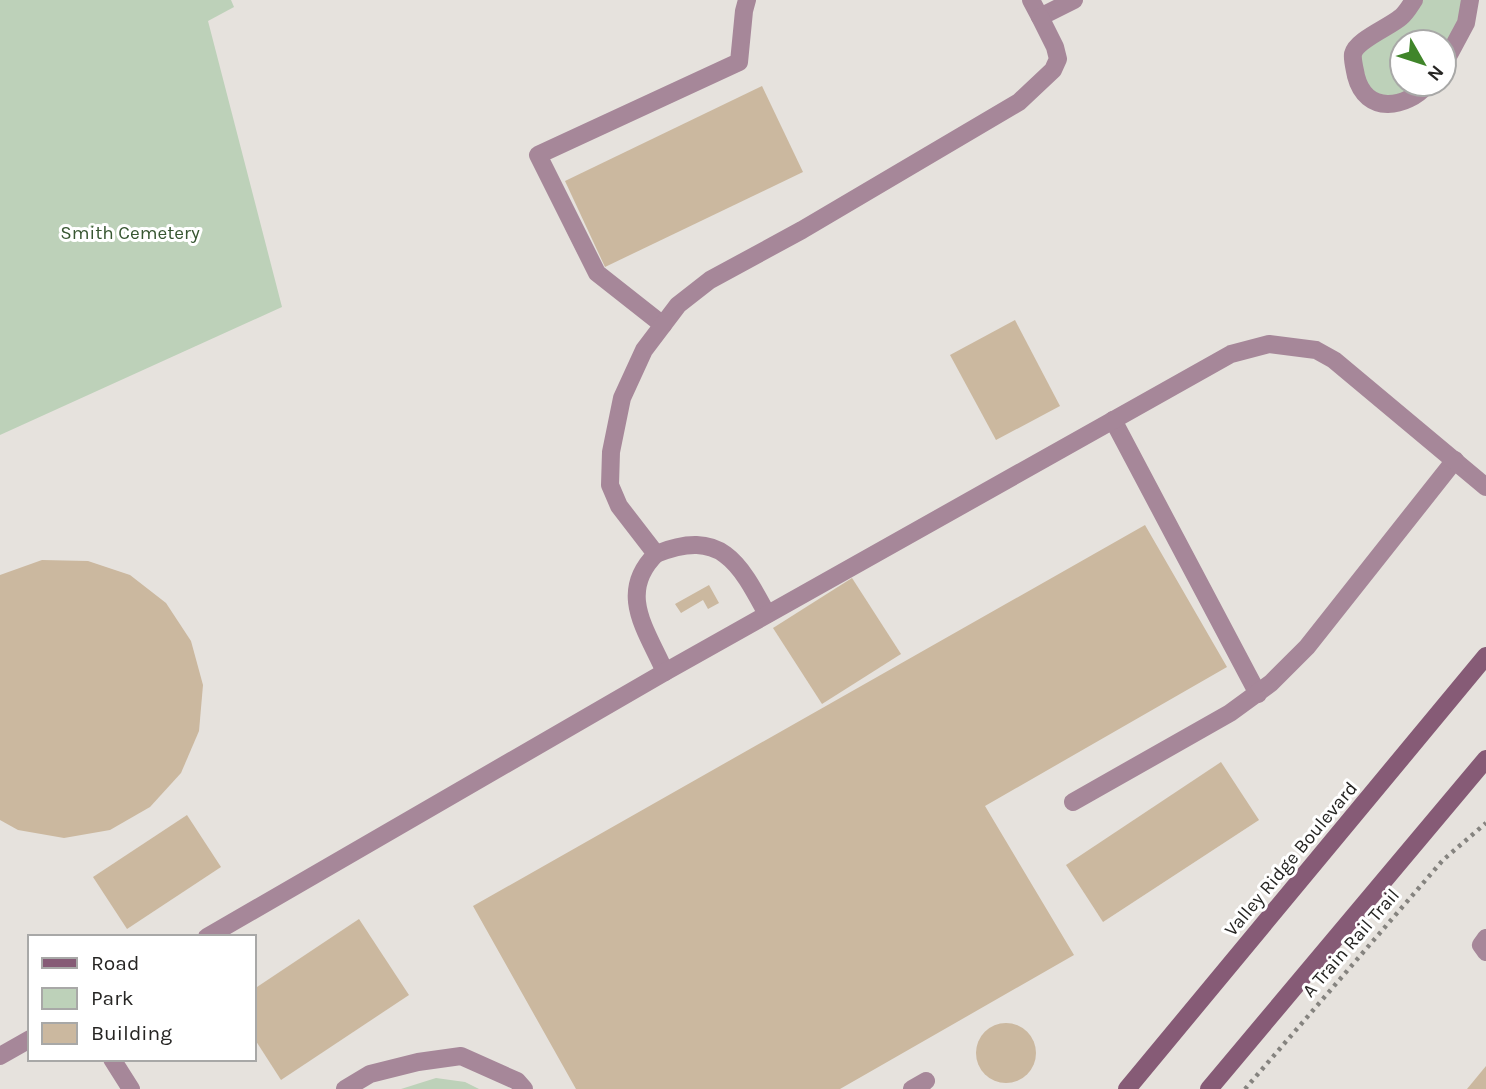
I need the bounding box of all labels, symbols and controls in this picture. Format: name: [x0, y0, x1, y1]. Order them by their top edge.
north arrow: [1388, 28, 1458, 98]
text: N: [1423, 61, 1448, 85]
park label: Smith Cemetery: [60, 222, 200, 244]
street label: Valley Ridge Boulevard: [1220, 777, 1362, 941]
street label: A Train Rail Trail: [1298, 884, 1404, 1002]
legend: [28, 935, 256, 1061]
text: Road: [91, 951, 139, 975]
text: Park: [91, 986, 134, 1010]
text: Building: [91, 1021, 172, 1045]

